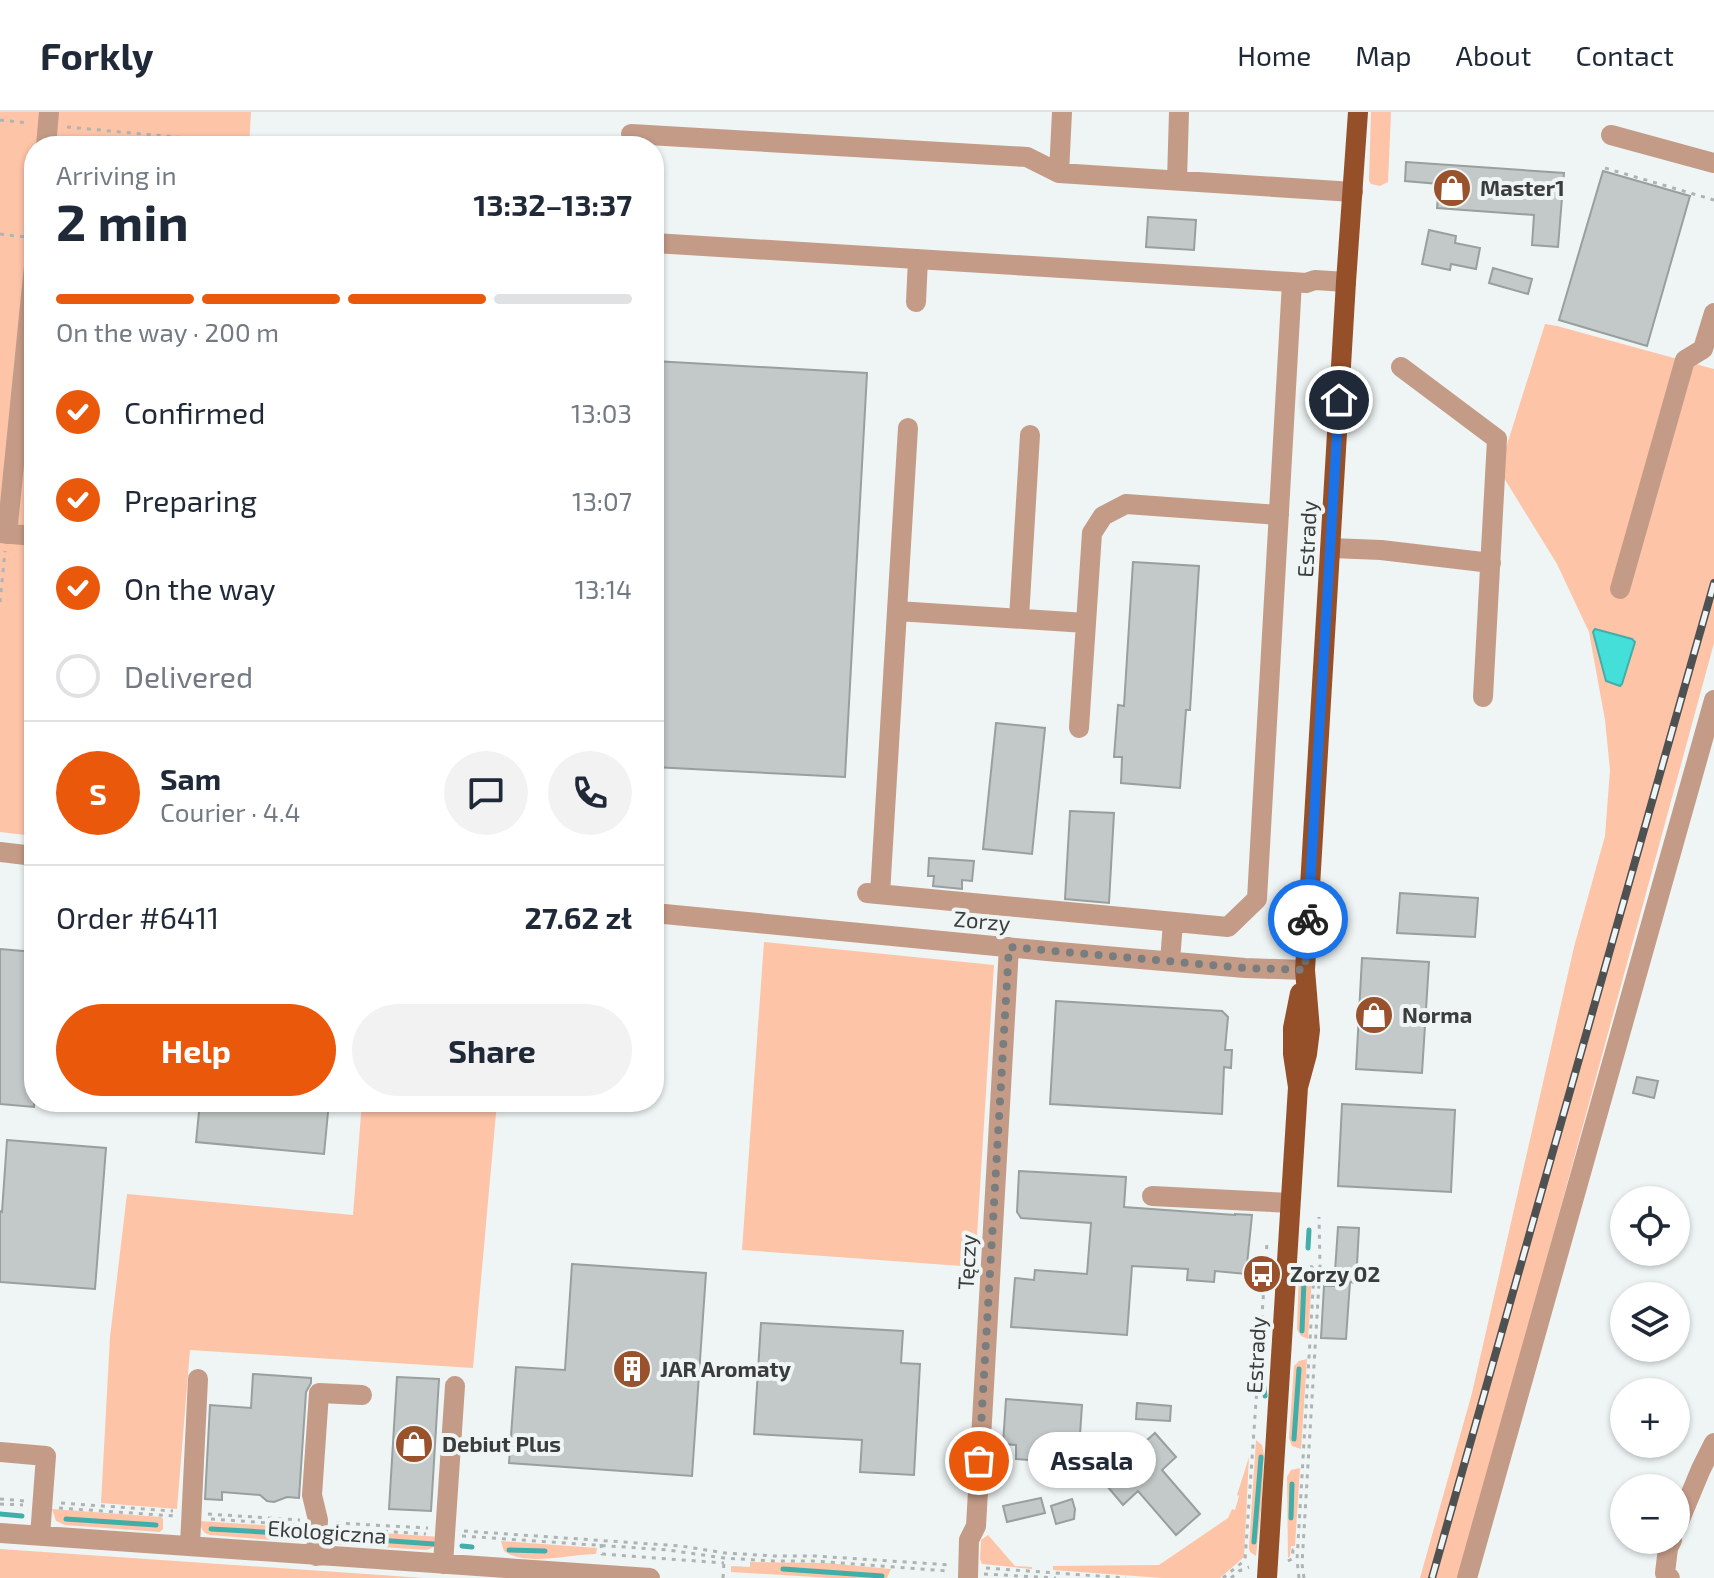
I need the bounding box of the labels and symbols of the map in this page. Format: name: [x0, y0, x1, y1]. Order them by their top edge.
shop icon: Master1: [1431, 167, 1473, 209]
place label: Master1: [1480, 174, 1565, 200]
pin: [1305, 366, 1373, 434]
street label: Estrady: [1291, 499, 1321, 578]
courier: [1268, 879, 1348, 959]
street label: Zorzy: [953, 905, 1012, 935]
shop icon: Norma: [1353, 994, 1395, 1036]
place label: Norma: [1402, 1001, 1472, 1027]
street label: Tęczy: [952, 1233, 980, 1290]
bus stop icon: Zorzy 02: [1241, 1253, 1283, 1295]
place label: Zorzy 02: [1290, 1260, 1380, 1287]
street label: Estrady: [1240, 1315, 1270, 1394]
building icon: JAR Aromaty: [611, 1348, 653, 1390]
place label: JAR Aromaty: [660, 1355, 792, 1382]
shop icon: Debiut Plus: [393, 1423, 435, 1465]
pin: [945, 1427, 1013, 1495]
place label: Debiut Plus: [442, 1430, 561, 1456]
callout: Assala: [1027, 1433, 1155, 1489]
street label: Ekologiczna: [267, 1514, 387, 1548]

